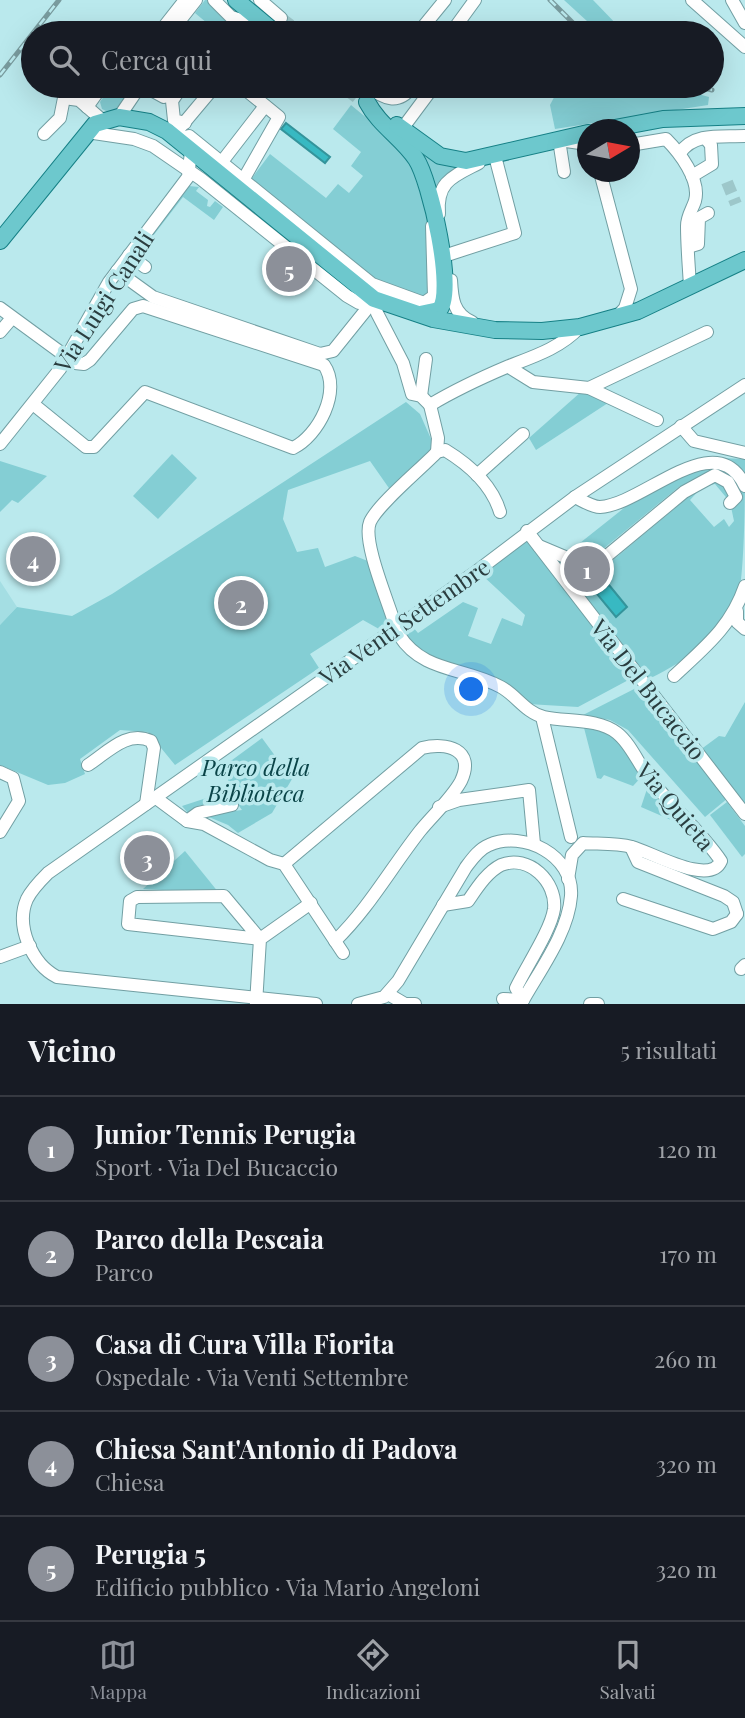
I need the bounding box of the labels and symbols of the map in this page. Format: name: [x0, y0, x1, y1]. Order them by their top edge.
north arrow: [577, 119, 640, 182]
street label: Via Luigi Canali: [45, 225, 160, 378]
pin: 5: [266, 243, 312, 295]
pin: 4: [10, 533, 56, 585]
pin: 1: [564, 543, 610, 595]
street label: Via Venti Settembre: [312, 550, 495, 692]
pin: 2: [218, 577, 264, 629]
street label: Via Del Bucaccio: [584, 612, 714, 766]
your location: [454, 672, 488, 706]
park label: Parco della Biblioteca: [201, 751, 310, 808]
street label: Via Quieta: [629, 755, 722, 857]
pin: 3: [124, 832, 170, 884]

